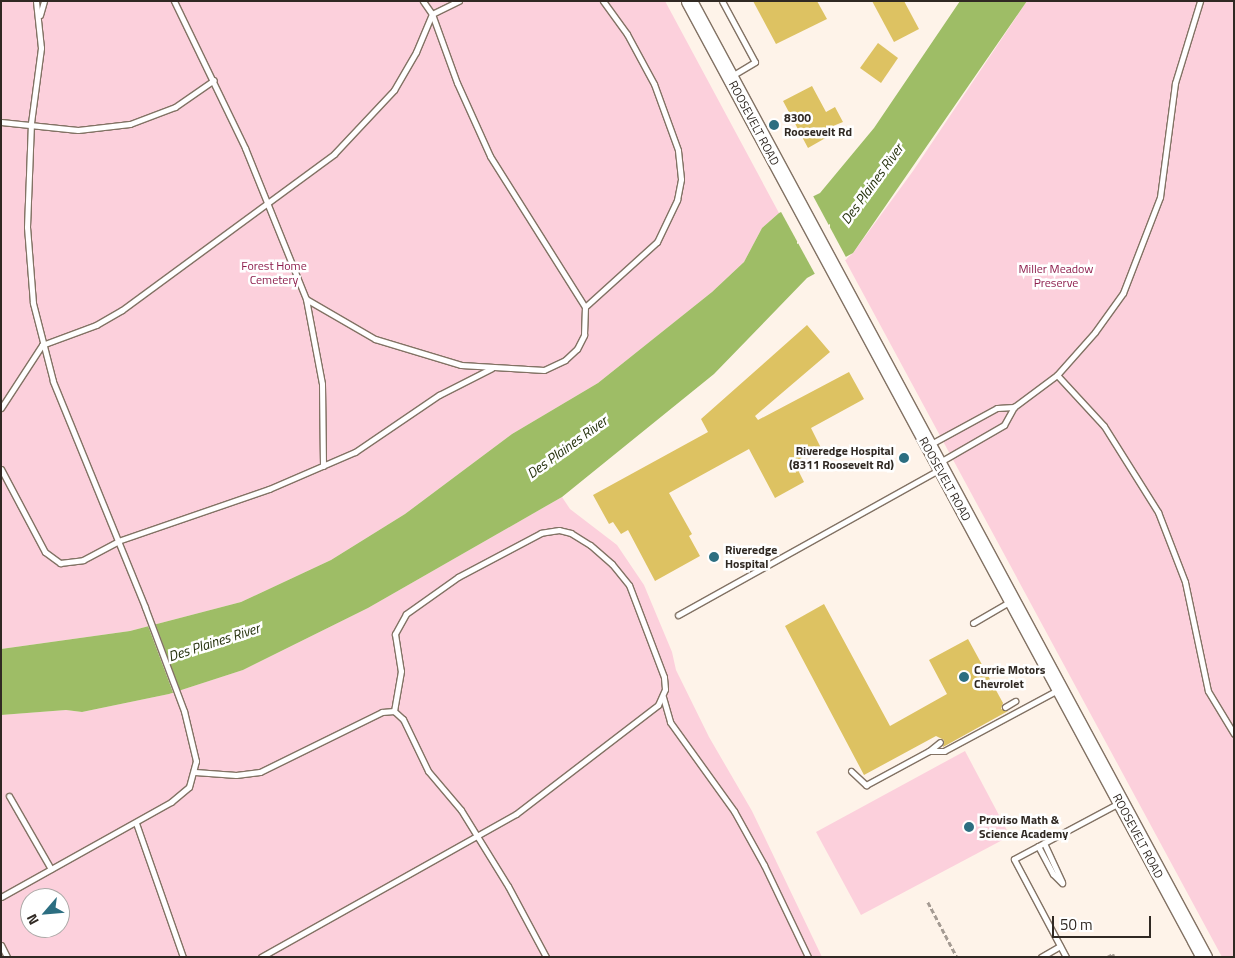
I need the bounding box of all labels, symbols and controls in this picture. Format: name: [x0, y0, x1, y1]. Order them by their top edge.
street label: ROOSEVELT ROAD: [726, 78, 782, 168]
place label: 8300 Roosevelt Rd: [784, 111, 852, 139]
marker: 8300 Roosevelt Rd: [768, 119, 780, 131]
water label: Des Plaines River: [837, 141, 907, 227]
park label: Forest Home Cemetery: [241, 259, 307, 287]
park label: Miller Meadow Preserve: [1019, 262, 1093, 290]
water label: Des Plaines River: [524, 412, 610, 482]
street label: ROOSEVELT ROAD: [916, 435, 974, 523]
place label: Riveredge Hospital (8311 Roosevelt Rd): [789, 444, 894, 472]
marker: Riveredge Hospital (8311 Roosevelt Rd): [898, 452, 910, 464]
place label: Riveredge Hospital: [725, 543, 777, 571]
marker: Riveredge Hospital: [707, 550, 721, 564]
water label: Des Plaines River: [166, 619, 262, 665]
place label: Currie Motors Chevrolet: [974, 663, 1045, 691]
marker: Currie Motors Chevrolet: [958, 671, 970, 683]
street label: ROOSEVELT ROAD: [1110, 791, 1166, 881]
place label: Proviso Math & Science Academy: [979, 813, 1068, 841]
marker: Proviso Math & Science Academy: [963, 821, 975, 833]
north arrow: [20, 888, 70, 938]
scale bar: [1055, 906, 1154, 938]
text: N: [21, 911, 44, 929]
text: 50 m: [1060, 913, 1093, 936]

